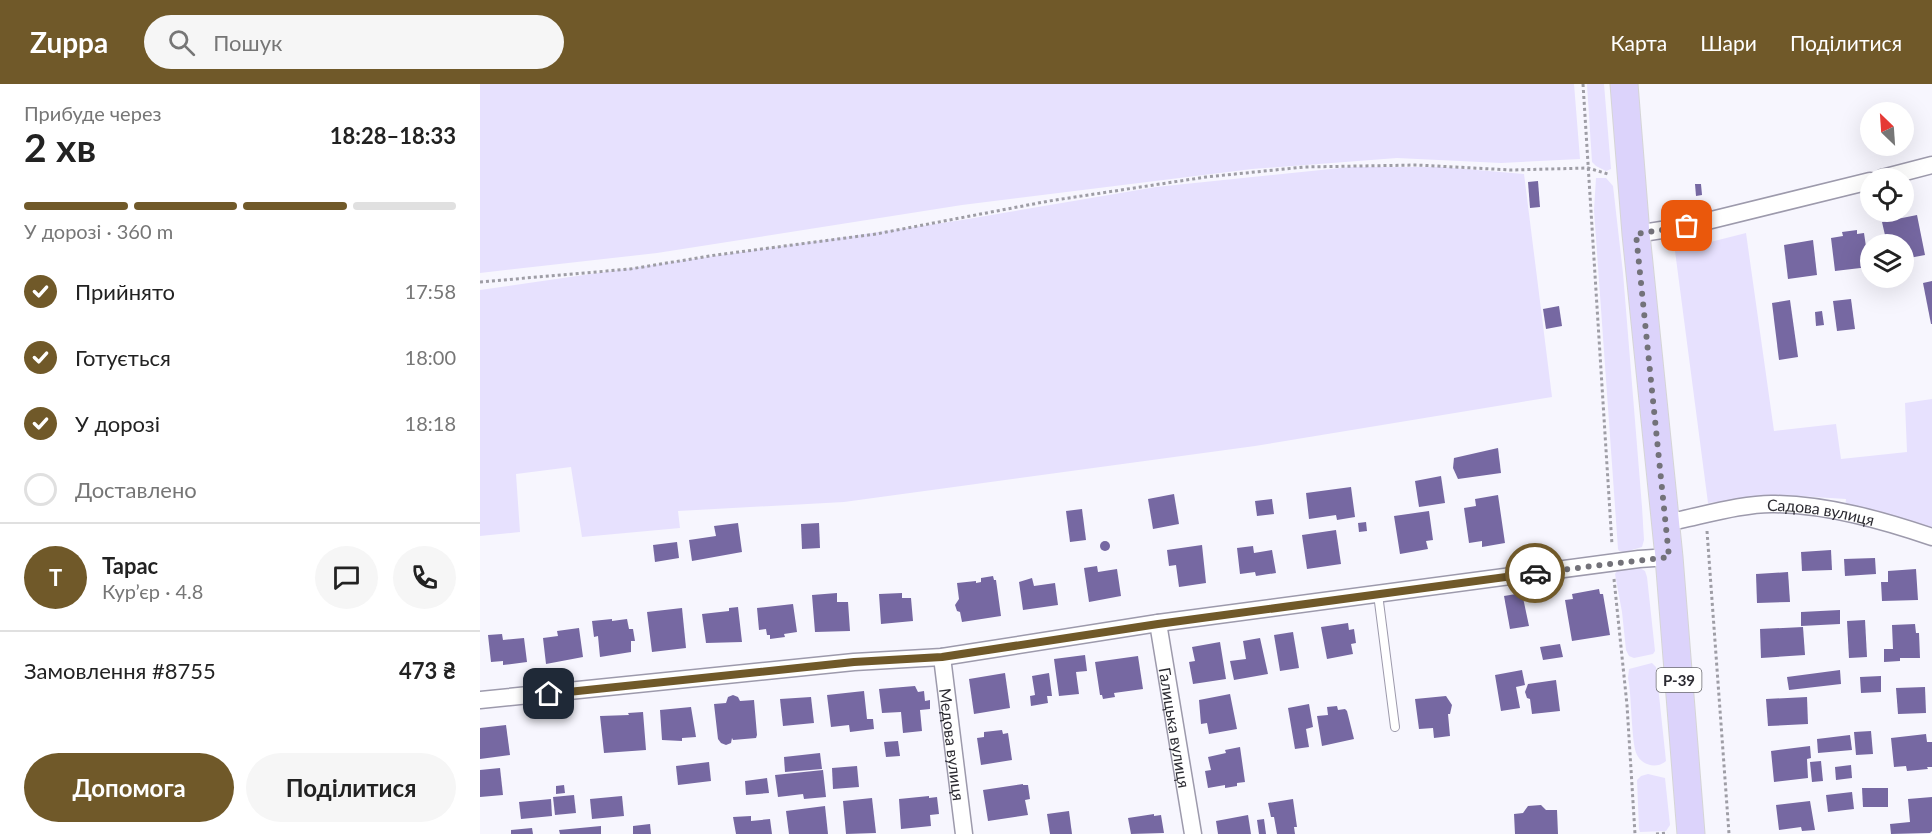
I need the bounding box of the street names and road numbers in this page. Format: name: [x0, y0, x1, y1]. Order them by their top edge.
street label: Садова вулиця: [1767, 494, 1877, 529]
street label: Галицька вулиця: [1156, 666, 1195, 789]
road number: Р-39: [1656, 668, 1702, 692]
street label: Медова вулиця: [936, 687, 969, 802]

